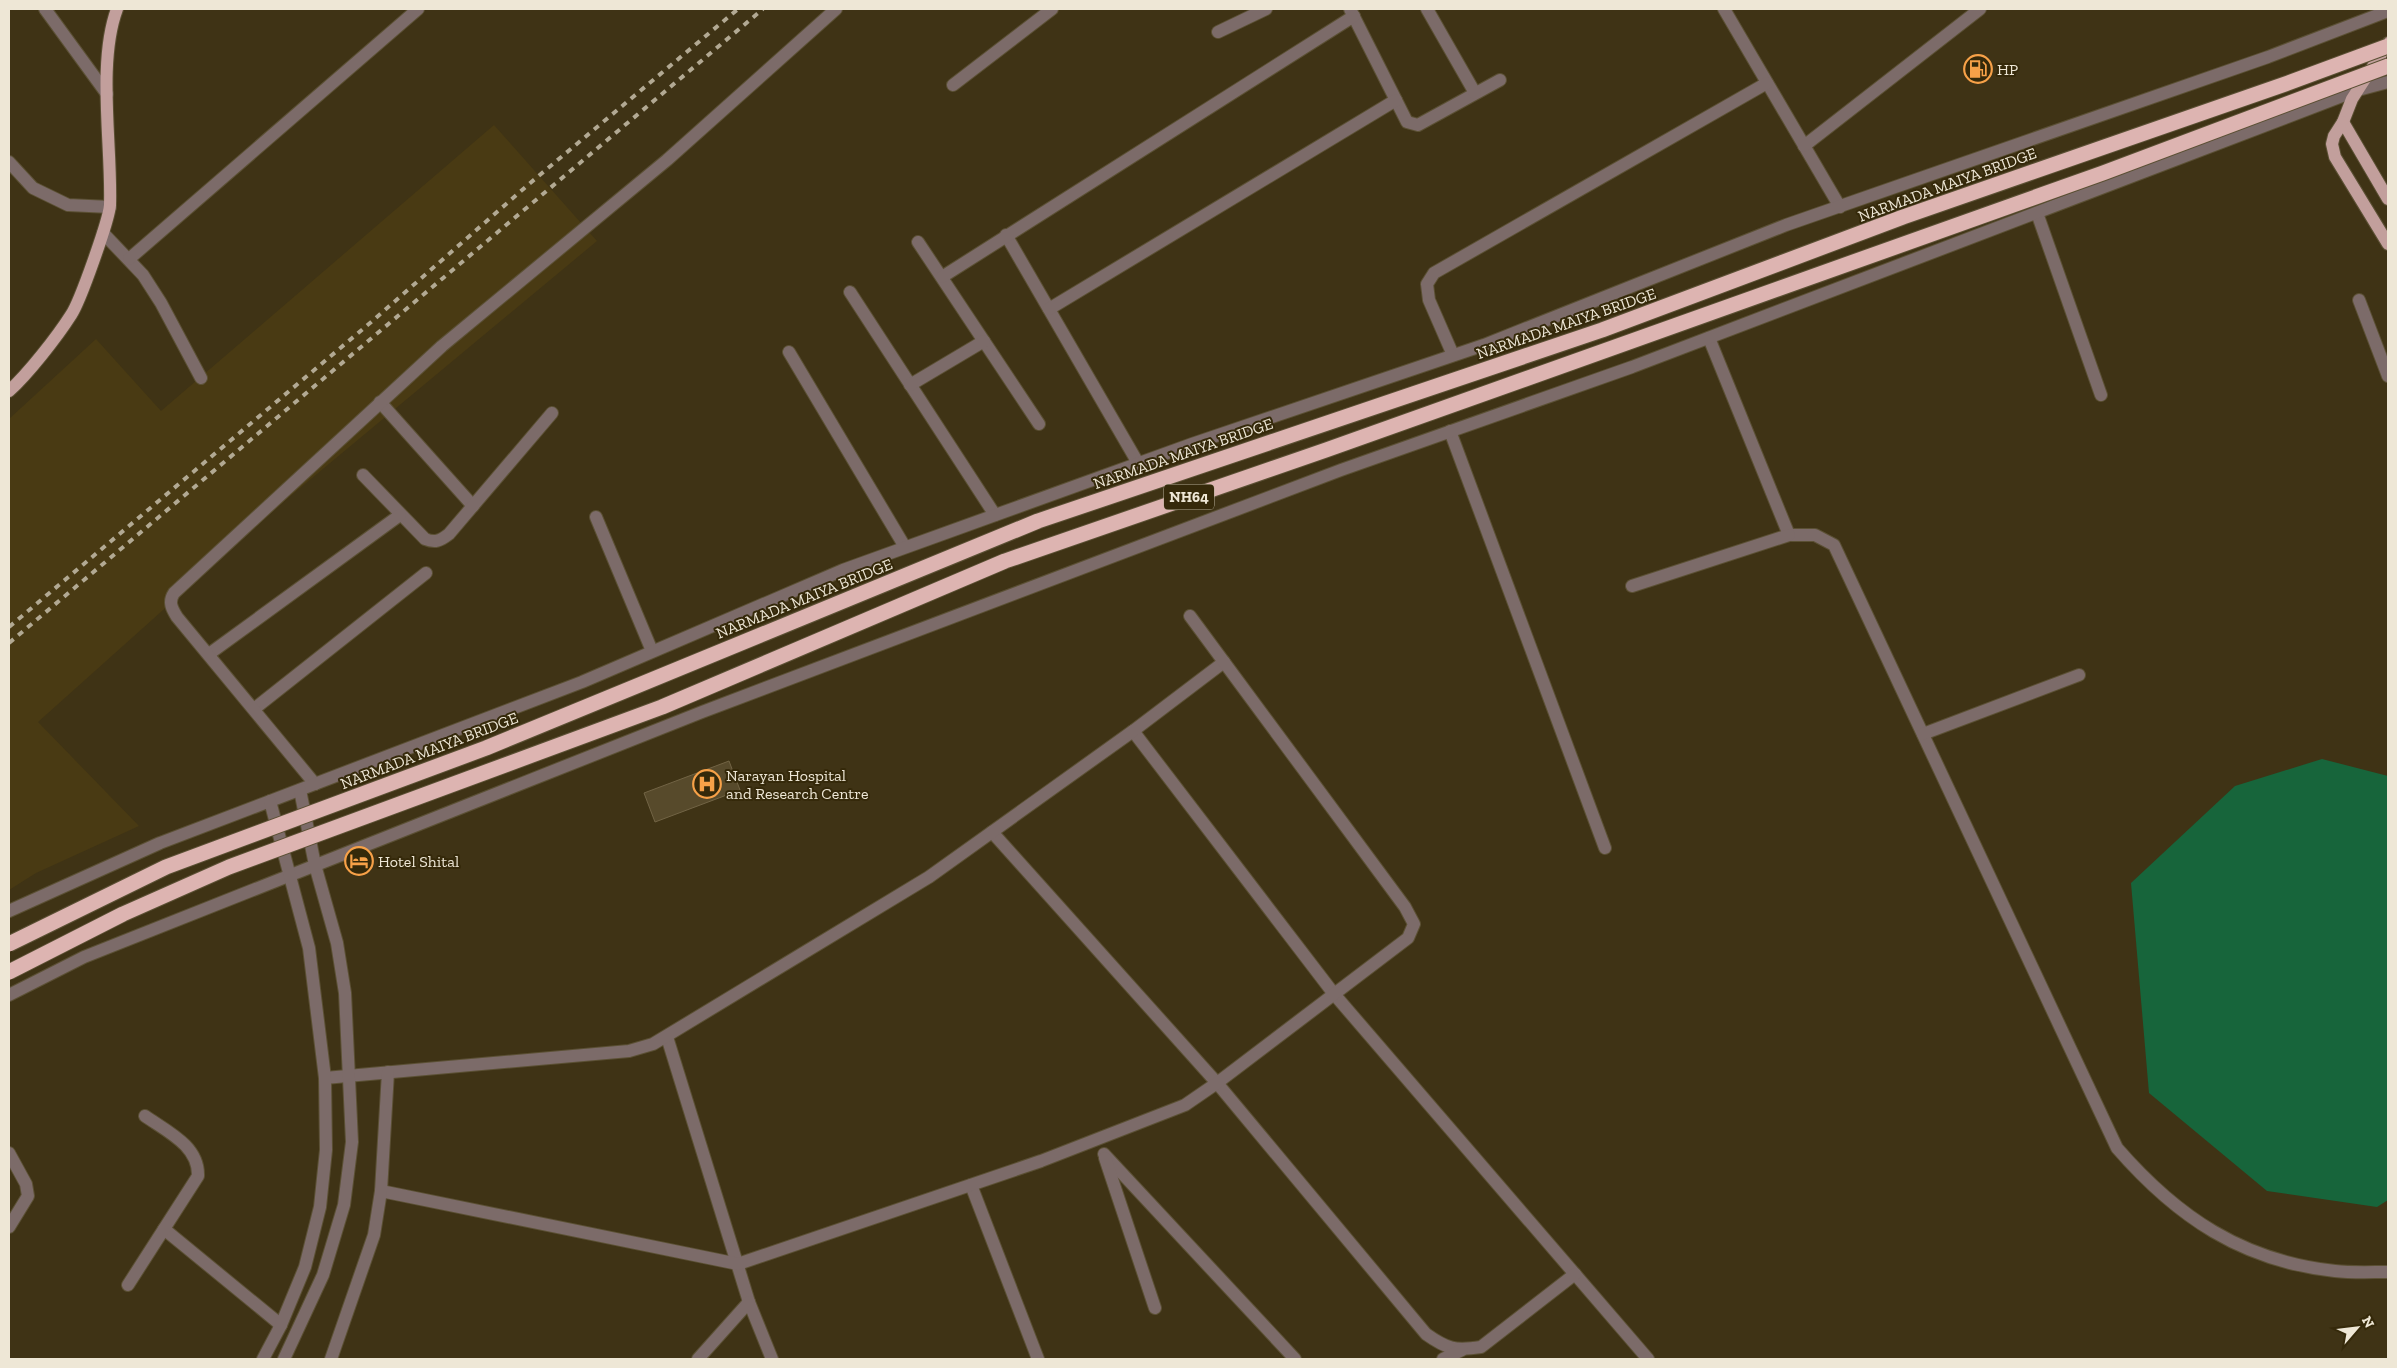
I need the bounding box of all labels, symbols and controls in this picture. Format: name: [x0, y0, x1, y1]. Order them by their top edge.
fuel station icon: HP: [1963, 54, 1993, 84]
place label: HP: [1997, 60, 2018, 79]
street label: NARMADA MAIYA BRIDGE: [1855, 143, 2039, 226]
street label: NARMADA MAIYA BRIDGE: [1474, 284, 1658, 363]
street label: NARMADA MAIYA BRIDGE: [1091, 414, 1275, 493]
road number: NH64: [1164, 484, 1214, 510]
street label: NARMADA MAIYA BRIDGE: [713, 554, 895, 643]
street label: NARMADA MAIYA BRIDGE: [338, 708, 521, 793]
place label: Narayan Hospital and Research Centre: [726, 766, 869, 803]
hospital icon: Narayan Hospital and Research Centre: [692, 769, 722, 799]
hotel icon: Hotel Shital: [344, 846, 374, 876]
place label: Hotel Shital: [378, 852, 459, 871]
north arrow: [2332, 1303, 2382, 1353]
text: N: [2358, 1313, 2378, 1331]

